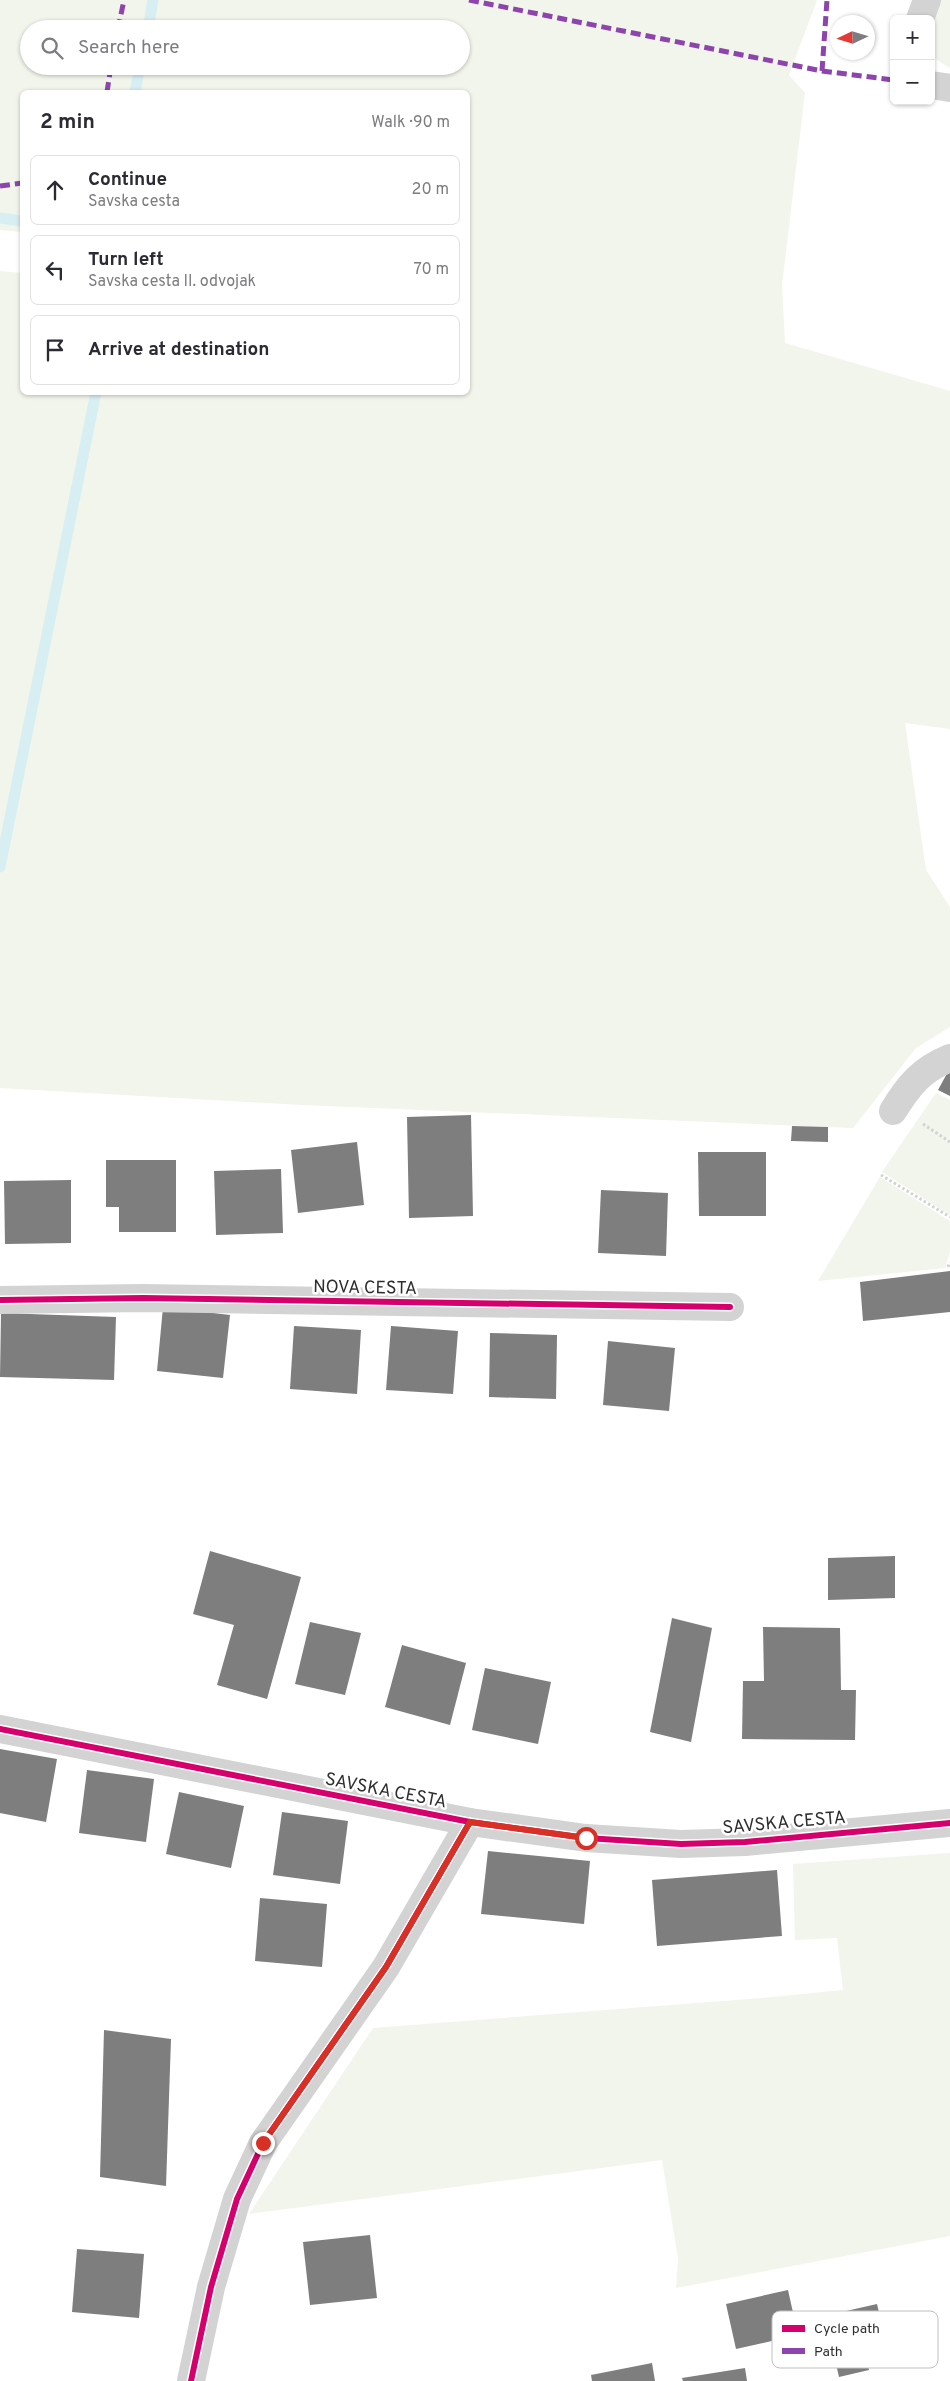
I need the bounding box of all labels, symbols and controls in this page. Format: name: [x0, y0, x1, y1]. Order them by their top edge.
north arrow: [830, 15, 875, 60]
map controls: [890, 15, 935, 105]
button: +: [890, 15, 935, 60]
search box: [20, 20, 470, 75]
icon: search: [38, 34, 66, 62]
text: Search here: [78, 36, 180, 60]
button: −: [890, 60, 935, 105]
text: 2 min: [40, 109, 95, 136]
text: Walk · 90 m: [371, 113, 450, 133]
text: Continue: [88, 168, 167, 192]
icon: ahead: [41, 176, 69, 204]
text: 20 m: [412, 180, 449, 200]
text: Savska cesta: [88, 192, 180, 212]
text: Turn left: [88, 248, 164, 272]
icon: left: [41, 256, 69, 284]
text: 70 m: [414, 260, 449, 280]
text: Savska cesta II. odvojak: [88, 272, 256, 292]
icon: arrive: [41, 336, 69, 364]
text: Arrive at destination: [88, 338, 269, 362]
street label: NOVA CESTA: [313, 1276, 417, 1301]
street label: SAVSKA CESTA: [323, 1768, 449, 1815]
street label: SAVSKA CESTA: [722, 1807, 847, 1840]
route start: [575, 1827, 598, 1850]
route end: [252, 2132, 275, 2155]
legend: [772, 2311, 938, 2368]
text: Cycle path: [814, 2321, 880, 2338]
text: Path: [814, 2344, 843, 2361]

